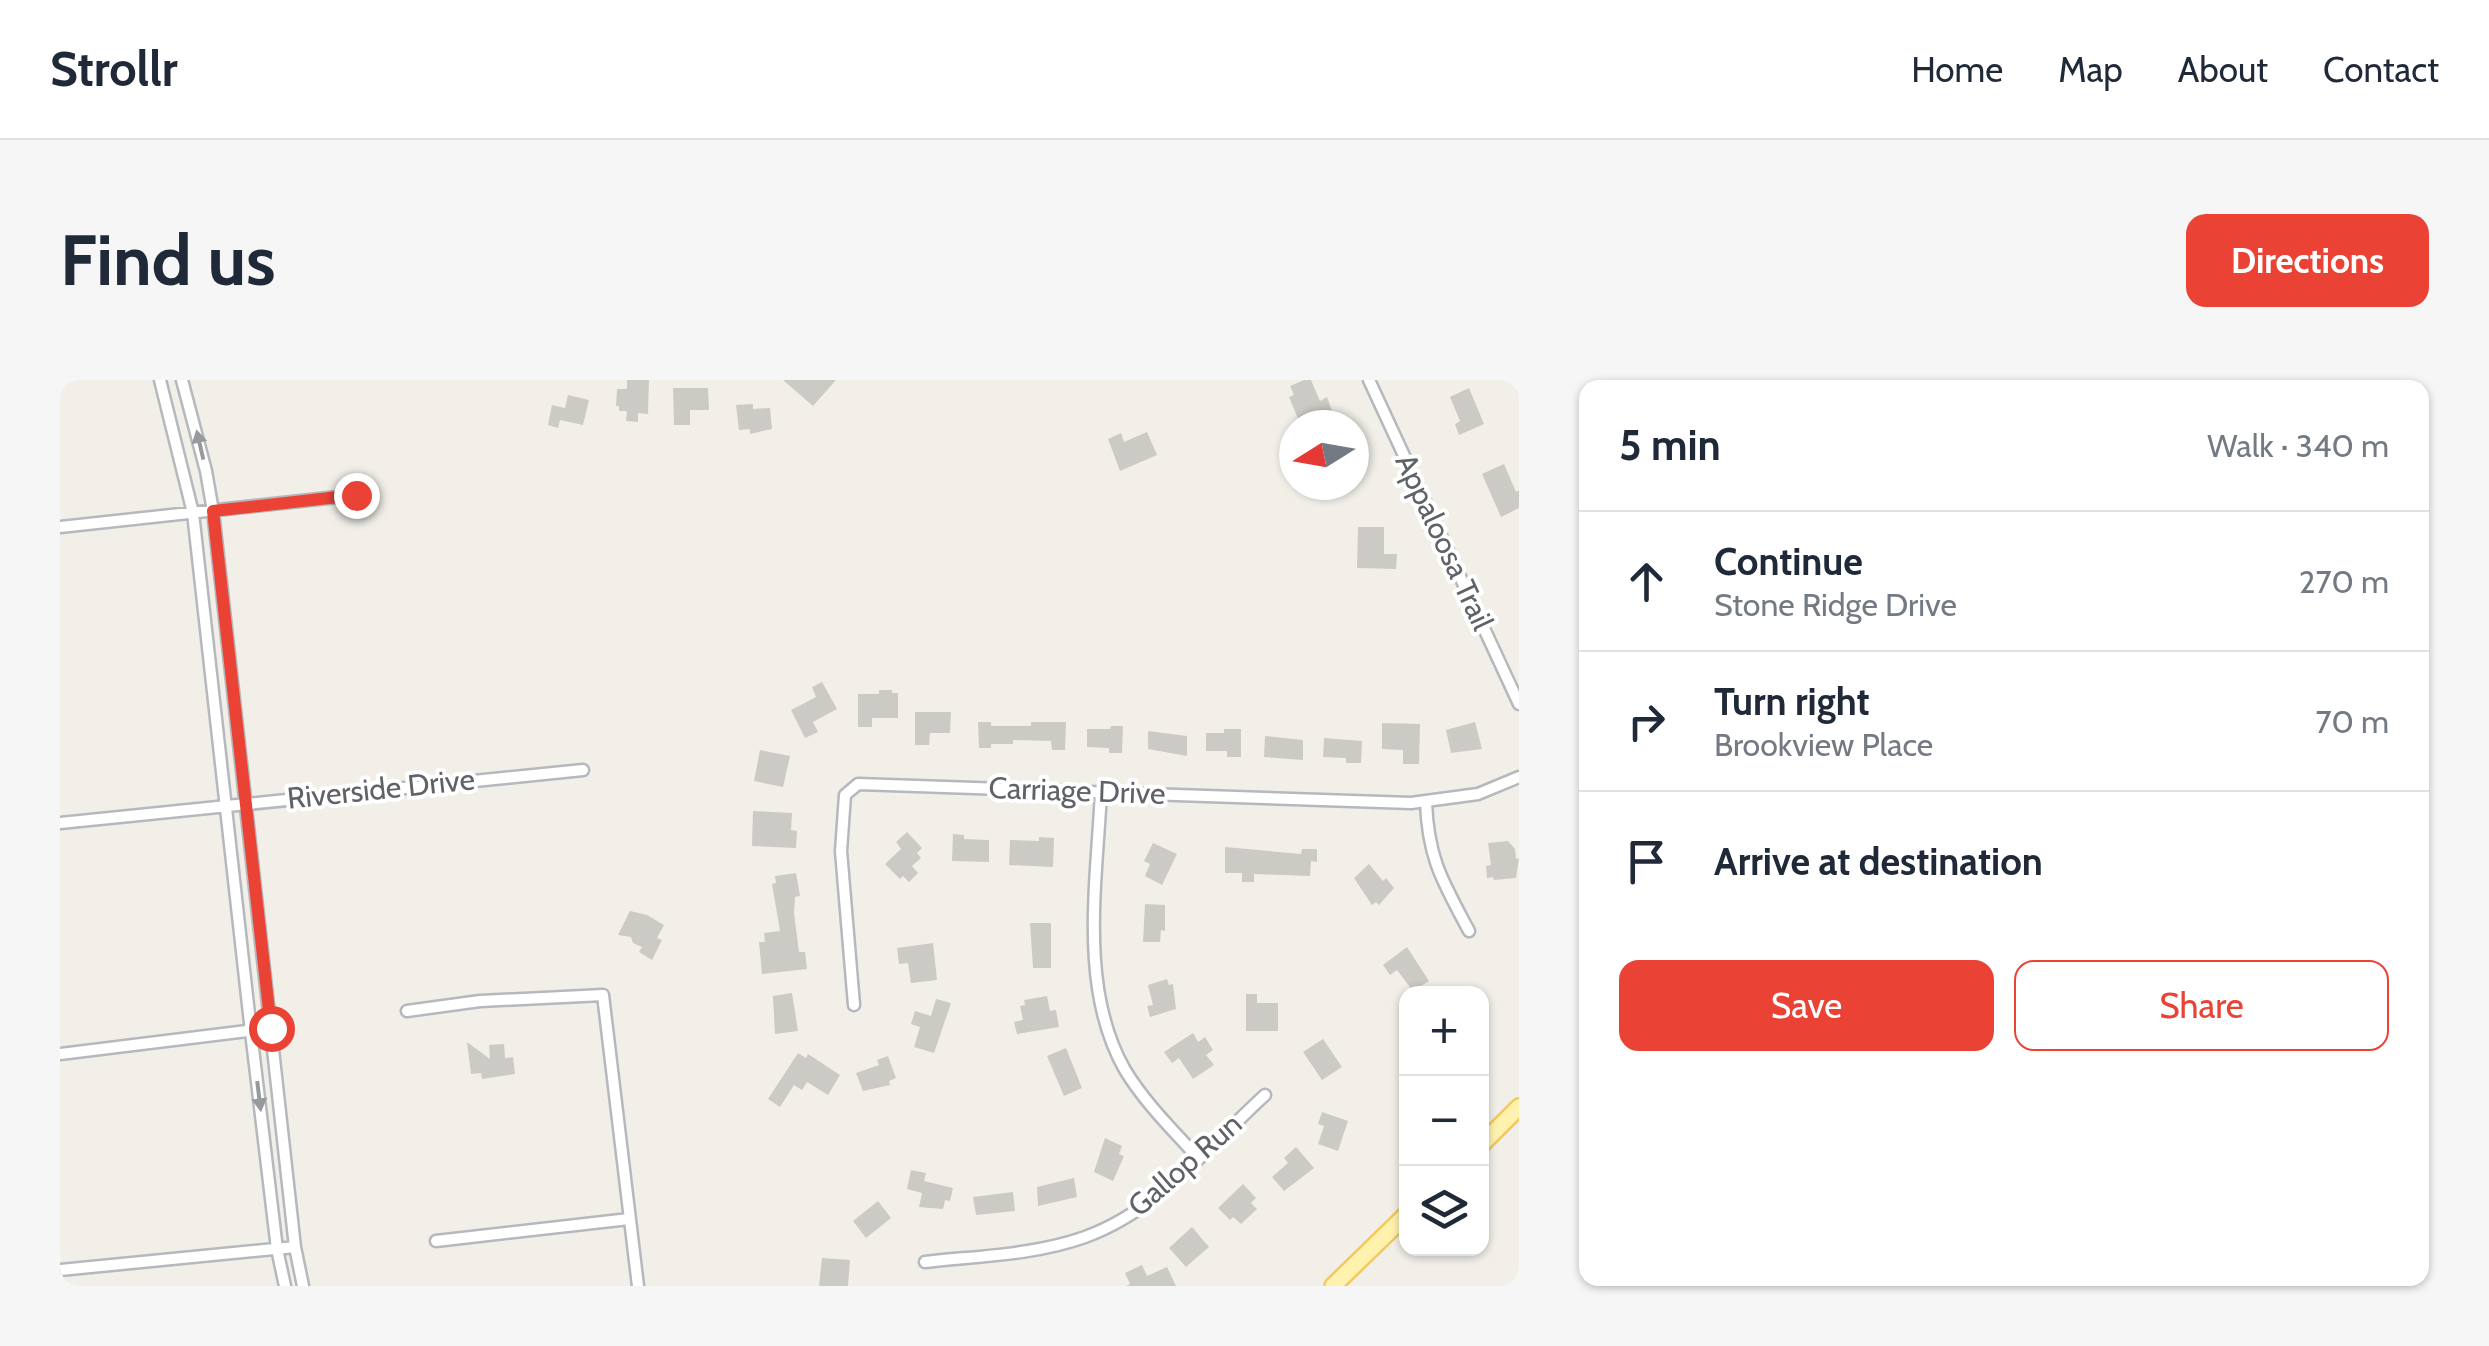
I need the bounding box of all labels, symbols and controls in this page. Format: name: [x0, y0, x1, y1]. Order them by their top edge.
text: Strollr: [50, 40, 178, 98]
text: Home: [1911, 48, 2003, 91]
text: Map: [2058, 48, 2123, 91]
text: About: [2178, 48, 2268, 91]
text: Contact: [2323, 48, 2439, 91]
button: Directions: [2186, 214, 2429, 307]
text: Find us: [60, 217, 276, 303]
north arrow: [1279, 410, 1369, 500]
text: 5 min: [1619, 419, 1721, 471]
text: Walk · 340 m: [2207, 426, 2389, 465]
one-way arrow: [192, 429, 207, 460]
street label: Appaloosa Trail: [1387, 448, 1501, 636]
route end: [334, 473, 380, 519]
text: Continue: [1714, 538, 1863, 585]
icon: ahead: [1619, 554, 1674, 609]
text: 270 m: [2299, 562, 2389, 601]
text: Stone Ridge Drive: [1714, 585, 1957, 624]
text: Turn right: [1714, 678, 1870, 725]
icon: right: [1619, 694, 1674, 749]
text: 70 m: [2316, 702, 2389, 741]
text: Brookview Place: [1714, 725, 1933, 764]
street label: Riverside Drive: [285, 760, 477, 817]
street label: Carriage Drive: [988, 769, 1166, 812]
icon: arrive: [1619, 834, 1674, 889]
text: Arrive at destination: [1714, 838, 2043, 885]
button: Save: [1619, 960, 1994, 1051]
button: Share: [2014, 960, 2389, 1051]
map controls: [1399, 986, 1489, 1256]
button: +: [1399, 986, 1489, 1076]
route start: [249, 1006, 295, 1052]
button: −: [1399, 1076, 1489, 1166]
one-way arrow: [251, 1081, 267, 1113]
street label: Gallop Run: [1120, 1105, 1249, 1224]
button: layers: [1399, 1166, 1489, 1256]

